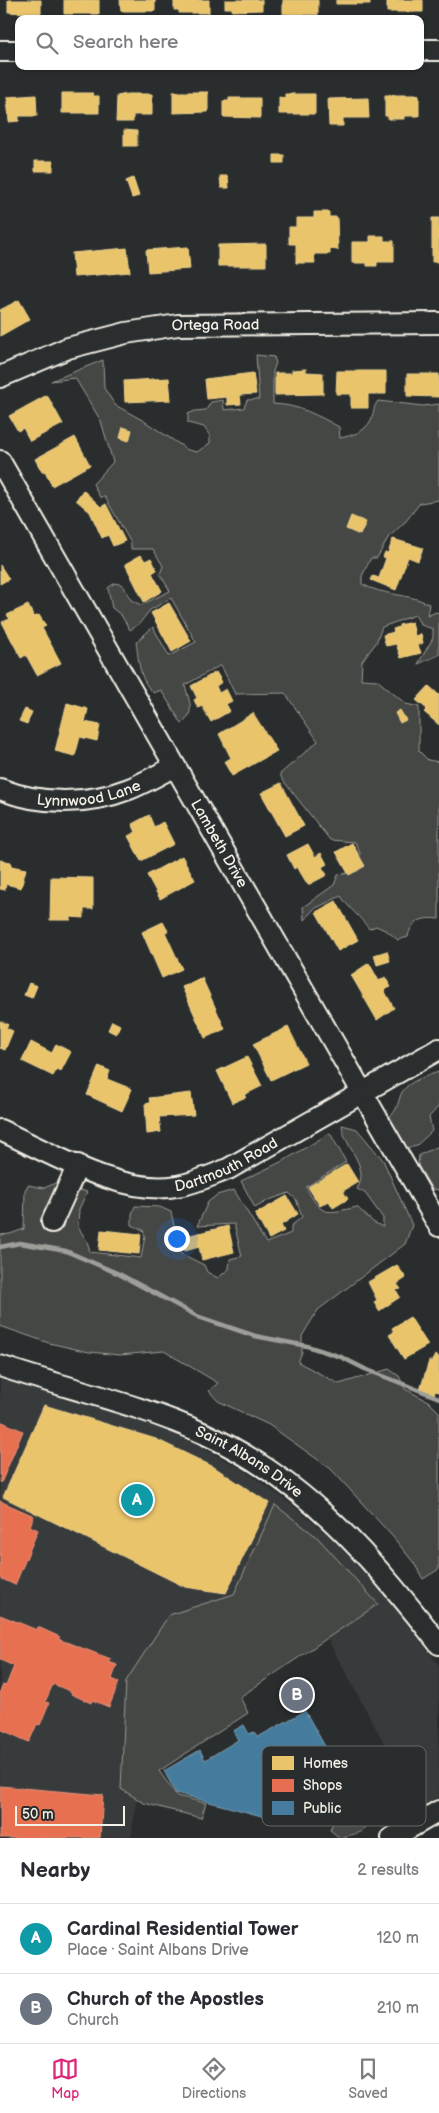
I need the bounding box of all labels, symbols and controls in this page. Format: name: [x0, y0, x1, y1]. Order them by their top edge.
search box: [15, 15, 424, 70]
icon: search: [33, 29, 61, 57]
text: Search here: [73, 31, 178, 54]
street label: Ortega Road: [170, 315, 259, 336]
street label: Lynnwood Lane: [36, 776, 144, 811]
street label: Lambeth Drive: [186, 796, 252, 891]
street label: Dartmouth Road: [173, 1134, 281, 1196]
your location: [164, 1226, 190, 1252]
street label: Saint Albans Drive: [192, 1422, 307, 1502]
pin: A: [121, 1481, 153, 1519]
pin: B: [281, 1676, 313, 1714]
legend: [262, 1746, 426, 1826]
text: Homes: [303, 1755, 348, 1772]
text: Shops: [303, 1777, 342, 1794]
text: Public: [303, 1800, 341, 1817]
scale bar: [15, 1803, 125, 1826]
text: 50 m: [22, 1806, 54, 1823]
text: Nearby: [20, 1858, 90, 1883]
text: 2 results: [357, 1861, 419, 1880]
text: Cardinal Residential Tower: [67, 1918, 298, 1941]
text: A: [31, 1929, 41, 1948]
text: 120 m: [376, 1929, 419, 1948]
text: Place · Saint Albans Drive: [67, 1941, 249, 1960]
text: Church of the Apostles: [67, 1988, 264, 2011]
text: B: [30, 1999, 42, 2018]
text: 210 m: [377, 1999, 419, 2018]
text: Church: [67, 2011, 119, 2030]
tab: Map: [51, 2055, 79, 2102]
tab: Directions: [182, 2055, 246, 2102]
tab: Saved: [348, 2055, 388, 2102]

